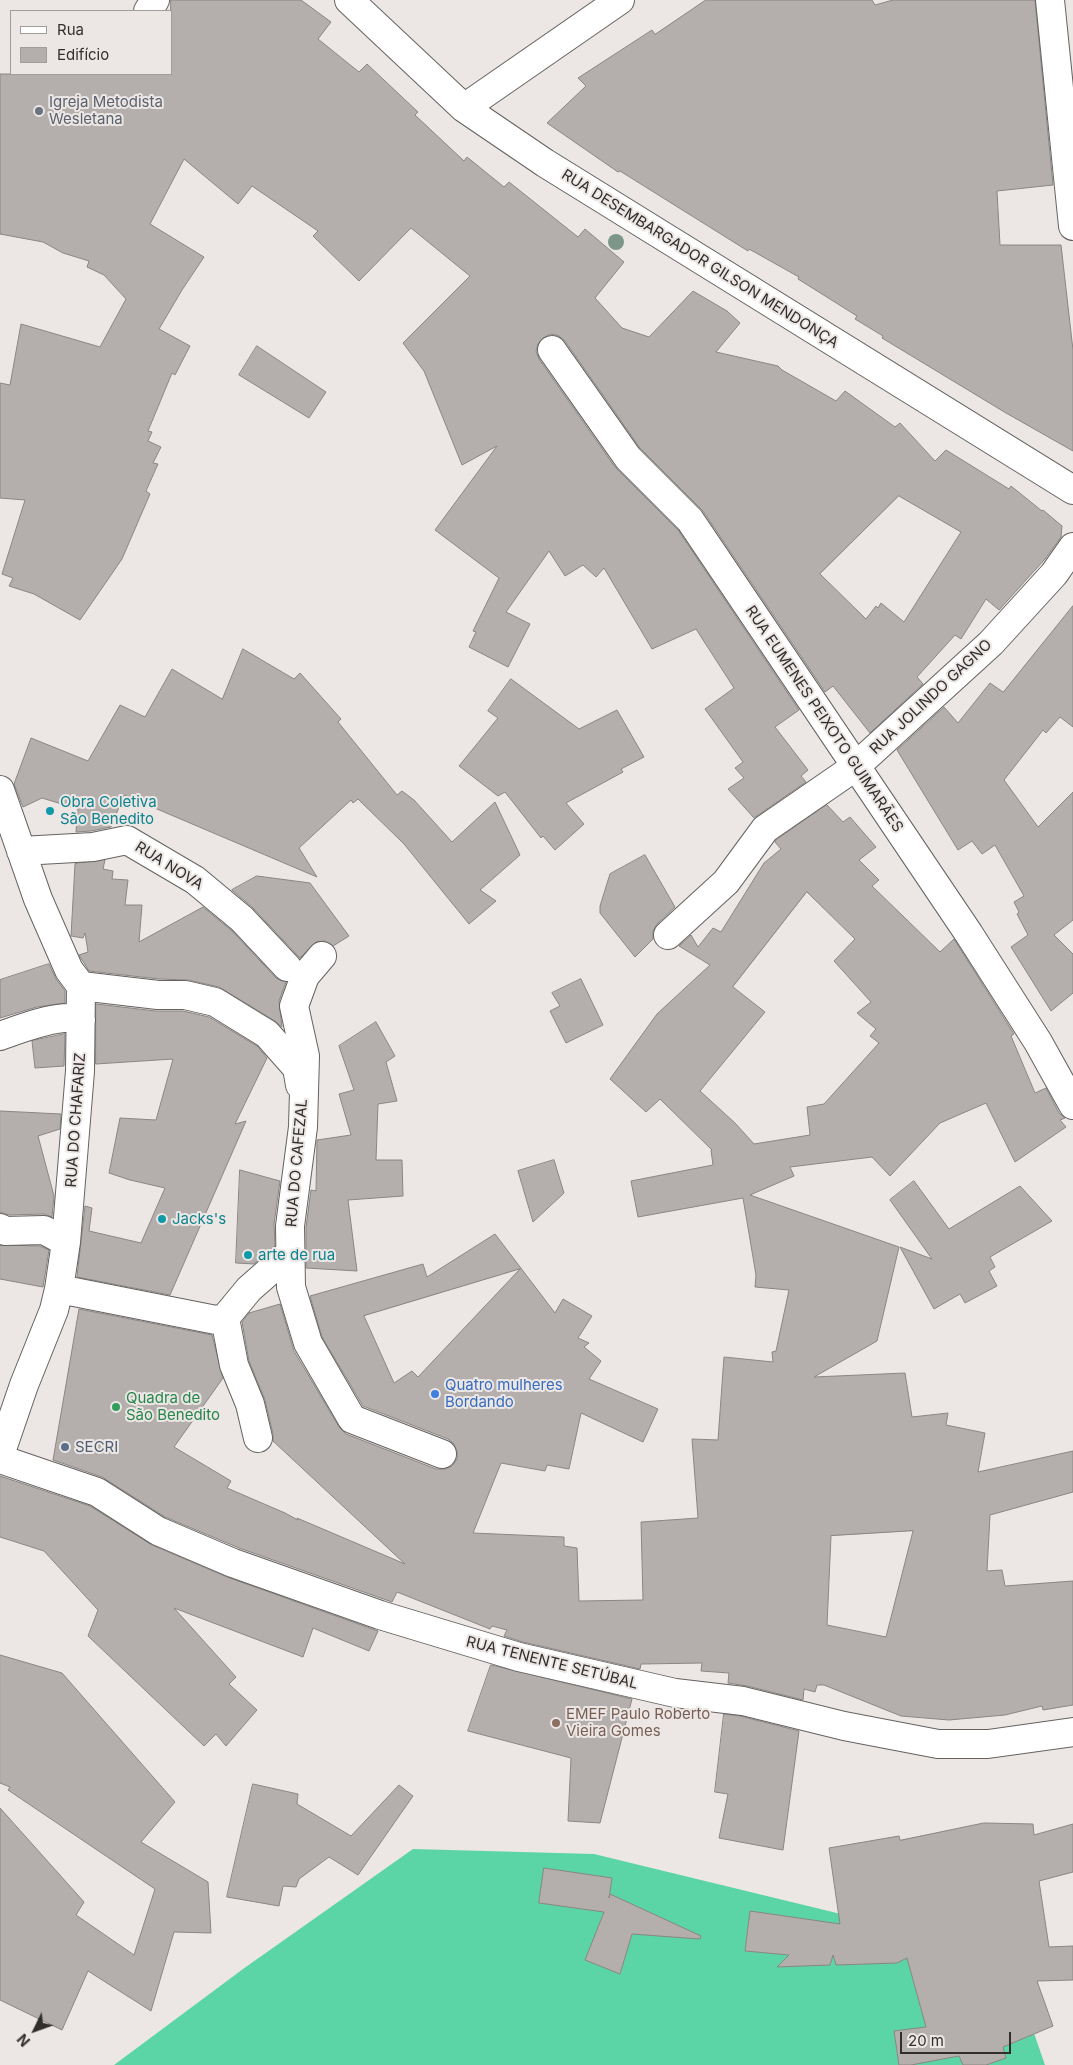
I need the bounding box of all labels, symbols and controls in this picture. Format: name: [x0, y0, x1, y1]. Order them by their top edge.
legend: [10, 10, 172, 75]
text: Rua: [57, 20, 84, 39]
text: Edifício: [57, 45, 109, 64]
place label: Igreja Metodista Wesletana: [49, 93, 163, 128]
marker: Igreja Metodista Wesletana: [33, 105, 45, 117]
street label: RUA DESEMBARGADOR GILSON MENDONÇA: [558, 166, 842, 352]
street label: RUA EUMENES PEIXOTO GUIMARÃES: [741, 602, 907, 836]
street label: RUA JOLINDO GAGNO: [866, 636, 996, 758]
place label: Obra Coletiva São Benedito: [60, 793, 157, 828]
marker: Obra Coletiva São Benedito: [44, 805, 56, 817]
street label: RUA NOVA: [132, 838, 206, 894]
street label: RUA DO CHAFARIZ: [62, 1052, 90, 1188]
street label: RUA DO CAFEZAL: [282, 1098, 312, 1228]
place label: Jacks's: [172, 1210, 226, 1228]
marker: Jacks's: [156, 1213, 168, 1225]
place label: arte de rua: [258, 1246, 335, 1264]
marker: arte de rua: [242, 1249, 254, 1261]
place label: Quatro mulheres Bordando: [445, 1376, 563, 1411]
marker: Quatro mulheres Bordando: [429, 1388, 441, 1400]
place label: Quadra de São Benedito: [126, 1389, 220, 1424]
marker: Quadra de São Benedito: [110, 1401, 122, 1413]
place label: SECRI: [75, 1438, 118, 1456]
marker: SECRI: [59, 1441, 71, 1453]
street label: RUA TENENTE SETÚBAL: [464, 1633, 640, 1693]
place label: EMEF Paulo Roberto Vieira Gomes: [566, 1705, 710, 1740]
marker: EMEF Paulo Roberto Vieira Gomes: [550, 1717, 562, 1729]
north arrow: [10, 2005, 60, 2055]
scale bar: [903, 2022, 1014, 2054]
text: N: [14, 2031, 33, 2050]
text: 20 m: [908, 2031, 944, 2050]

